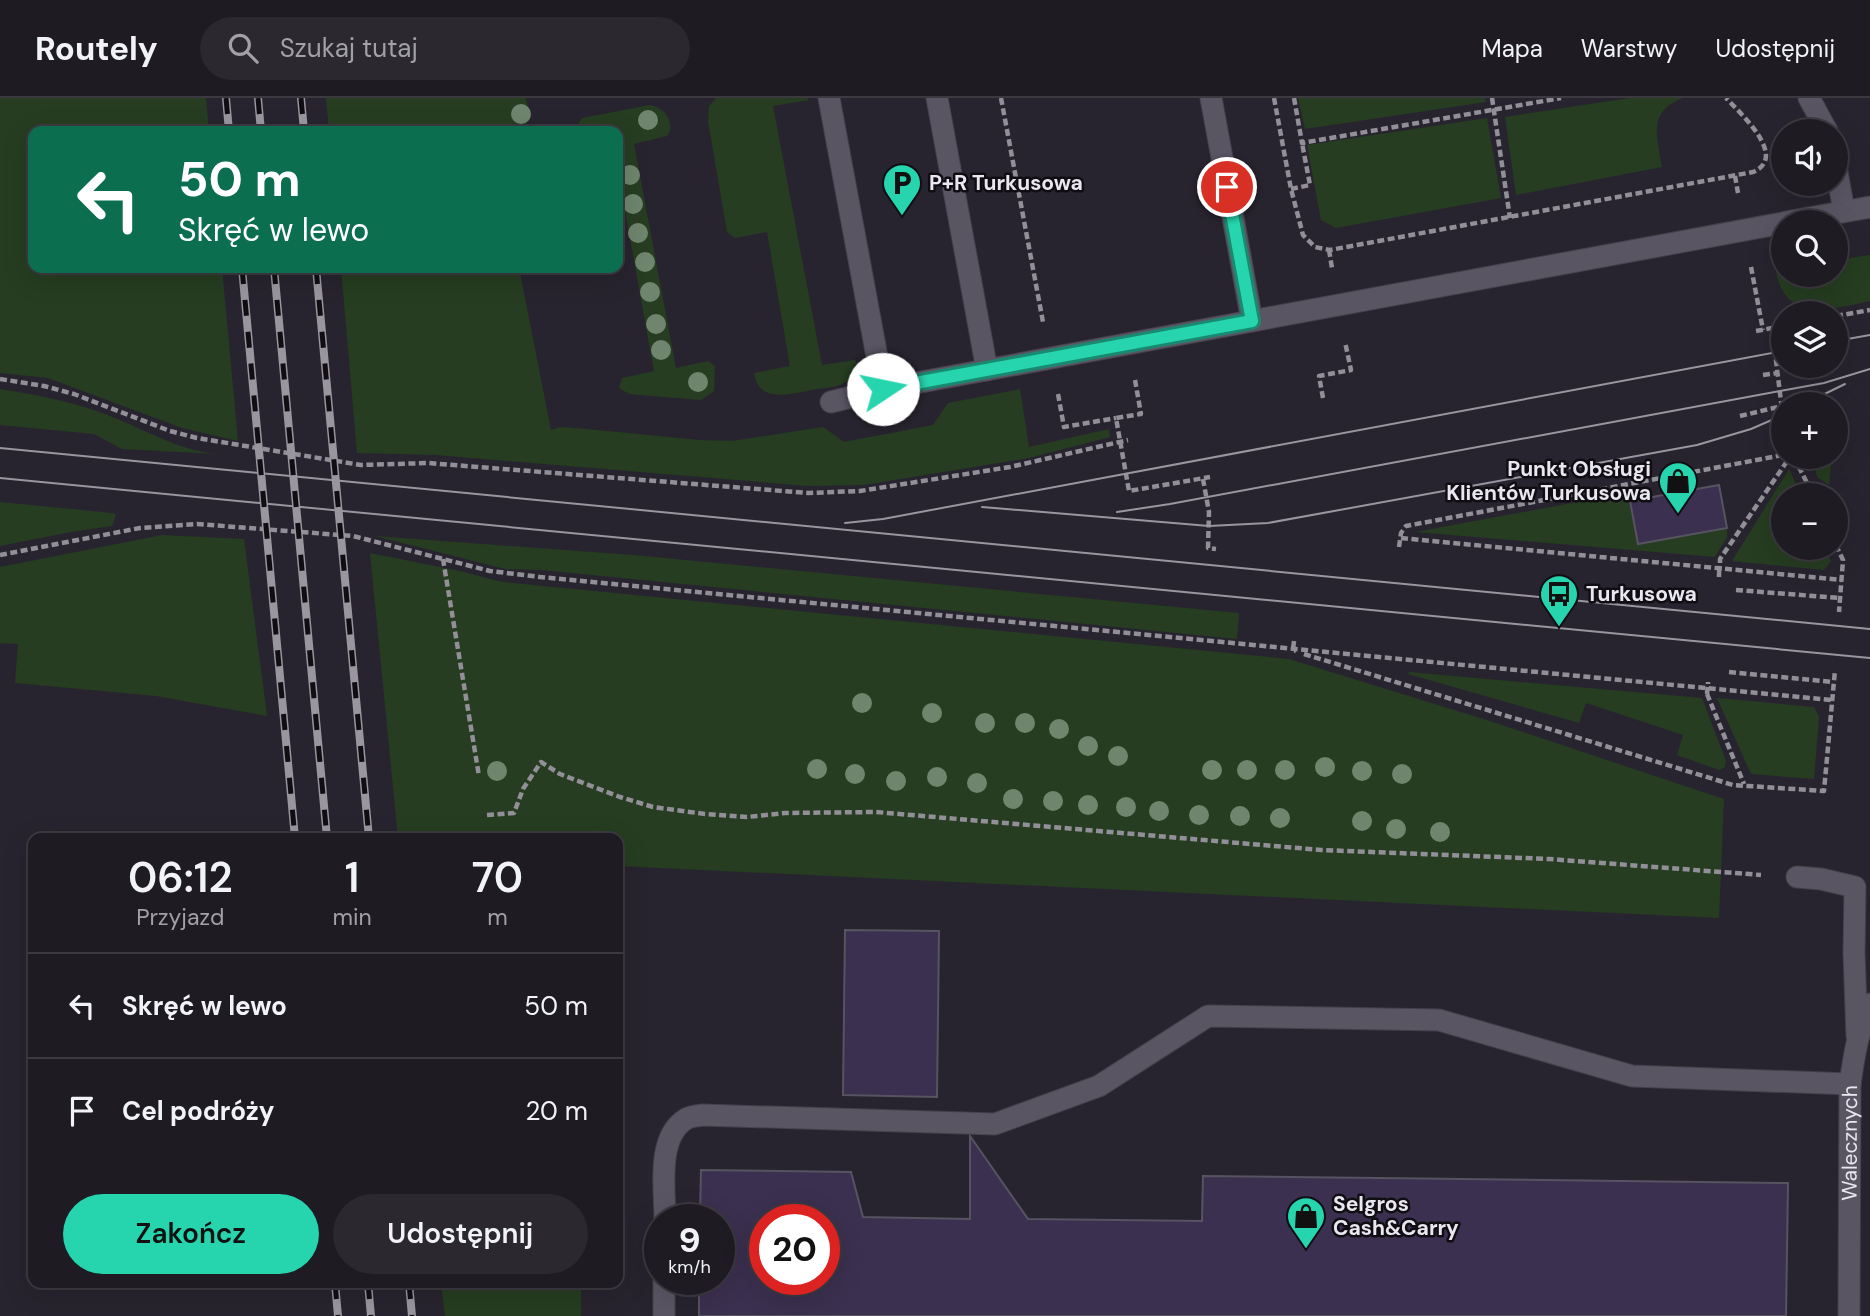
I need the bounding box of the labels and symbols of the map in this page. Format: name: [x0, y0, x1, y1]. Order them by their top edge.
pin: [1197, 157, 1257, 217]
parking icon: P+R Turkusowa: [881, 162, 923, 217]
place label: P+R Turkusowa: [929, 169, 1083, 197]
position arrow: [846, 352, 920, 426]
place label: Punkt Obsługi Klientów Turkusowa: [1446, 455, 1651, 507]
shop icon: Punkt Obsługi Klientów Turkusowa: [1657, 460, 1699, 515]
bus stop icon: Turkusowa: [1538, 573, 1580, 628]
place label: Turkusowa: [1586, 580, 1697, 608]
street label: Walecznych: [1835, 1085, 1864, 1201]
place label: Selgros Cash&Carry: [1333, 1190, 1459, 1242]
shop icon: Selgros Cash&Carry: [1285, 1195, 1327, 1250]
speed limit sign: 20: [749, 1204, 840, 1295]

